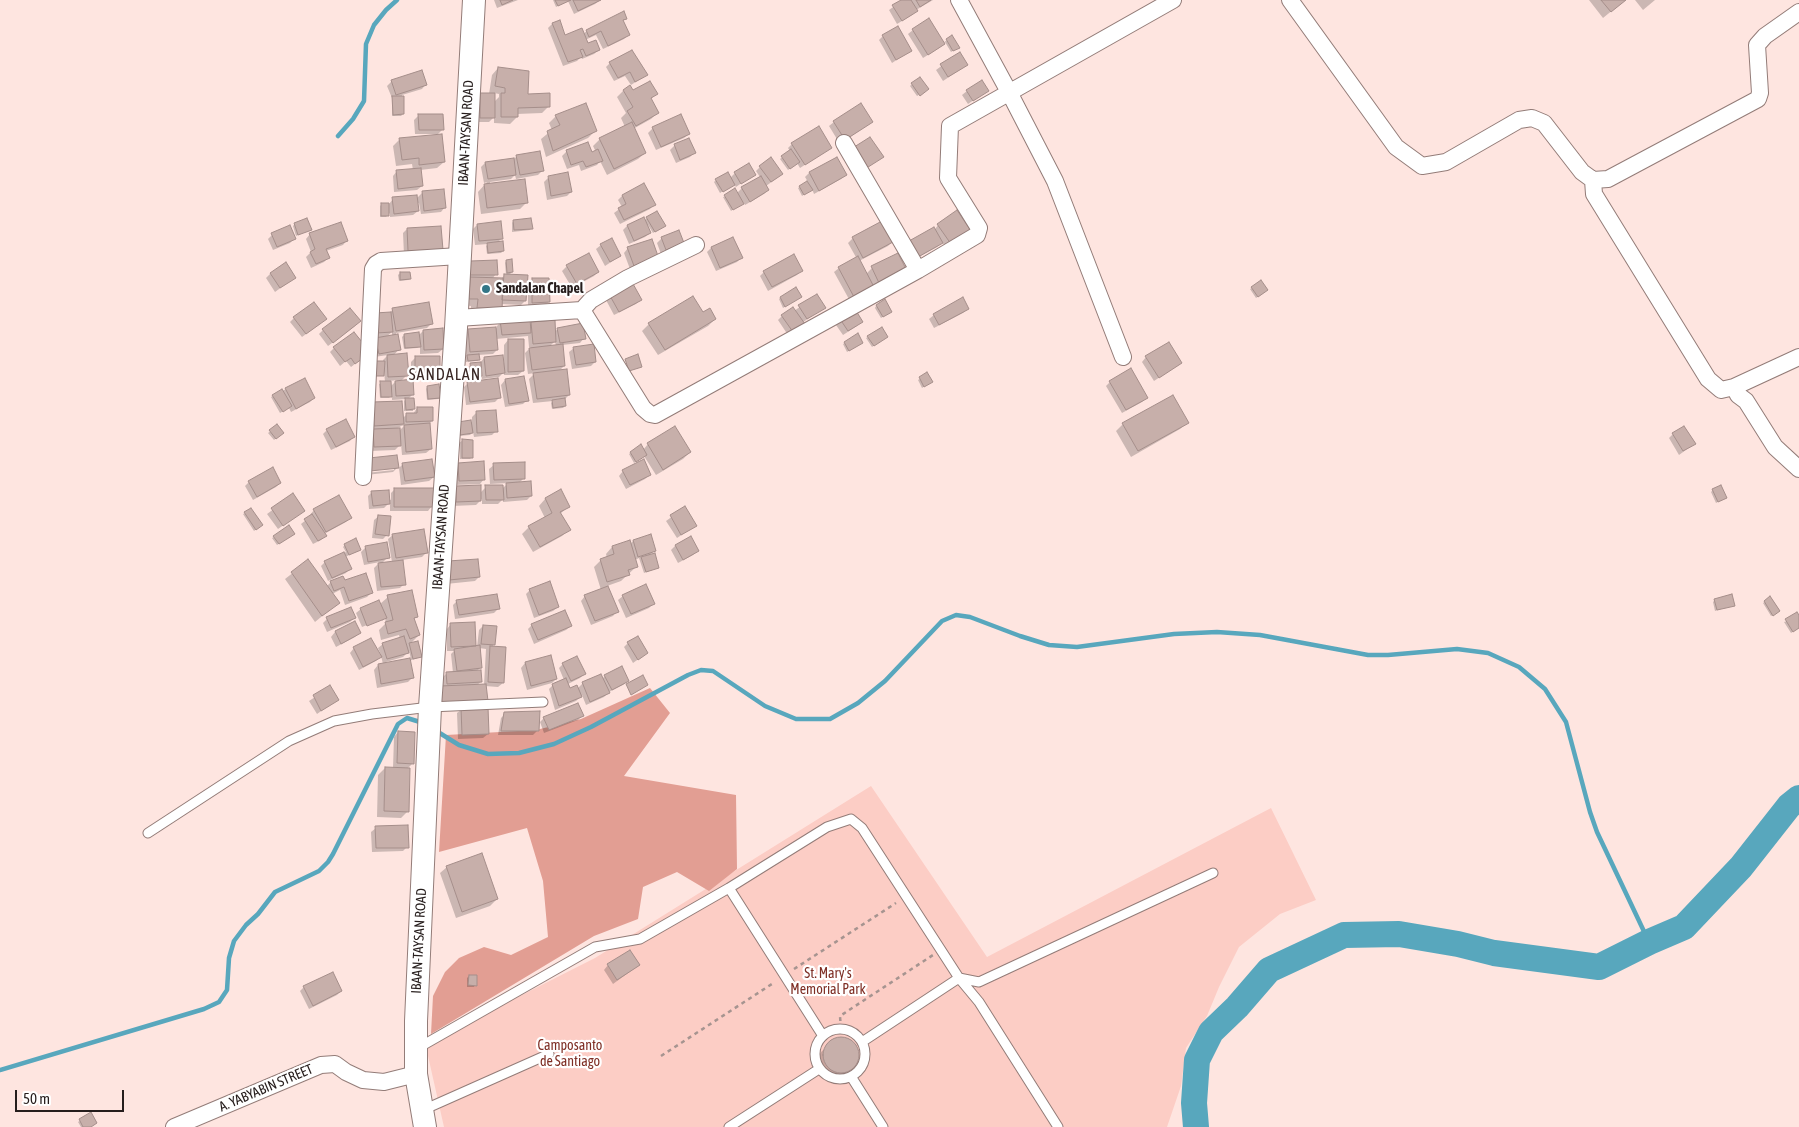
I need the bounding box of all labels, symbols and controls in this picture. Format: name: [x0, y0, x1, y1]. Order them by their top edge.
street label: IBAAN-TAYSAN ROAD: [455, 80, 477, 186]
place label: Sandalan Chapel: [496, 281, 584, 297]
marker: Sandalan Chapel: [480, 283, 492, 295]
district label: SANDALAN: [408, 365, 482, 385]
street label: IBAAN-TAYSAN ROAD: [429, 484, 453, 590]
street label: IBAAN-TAYSAN ROAD: [408, 888, 430, 994]
park label: St. Mary's Memorial Park: [790, 966, 866, 999]
park label: Camposanto de Santiago: [538, 1038, 602, 1070]
street label: A. YABYABIN STREET: [217, 1061, 315, 1115]
scale bar: [18, 1080, 126, 1112]
text: 50 m: [23, 1090, 50, 1107]

